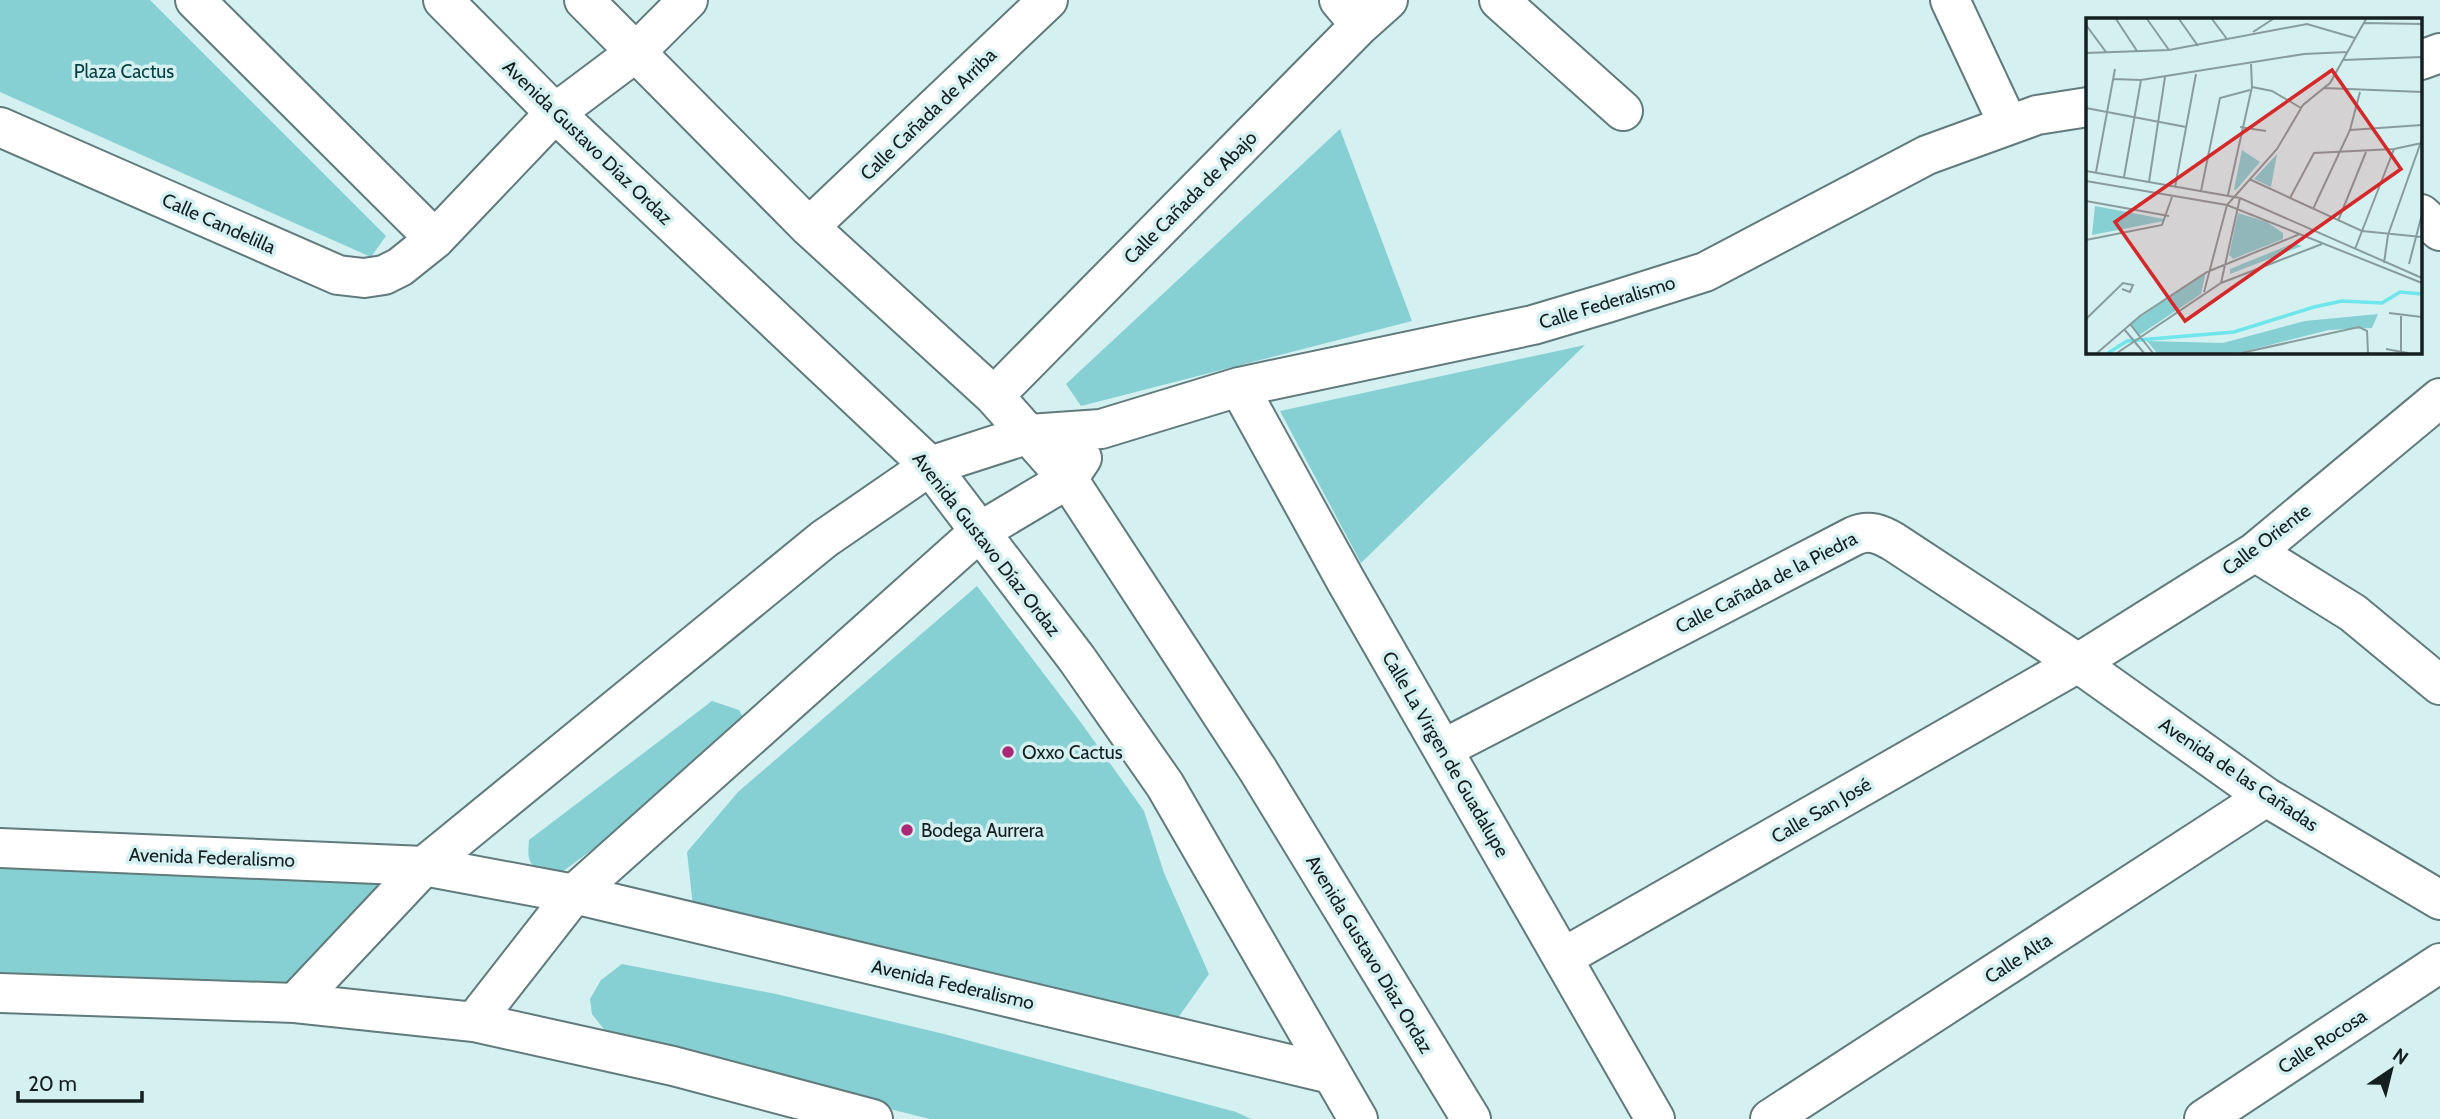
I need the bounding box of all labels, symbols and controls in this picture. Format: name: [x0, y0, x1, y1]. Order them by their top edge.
inset map: [2086, 18, 2422, 354]
street label: Calle Cañada de Arriba: [856, 44, 1001, 185]
street label: Avenida Gustavo Díaz Ordaz: [498, 55, 677, 230]
park label: Plaza Cactus: [74, 60, 174, 83]
street label: Calle Cañada de Abajo: [1119, 126, 1262, 269]
street label: Calle Candelilla: [158, 188, 279, 259]
street label: Calle Federalismo: [1536, 271, 1678, 334]
street label: Avenida Gustavo Díaz Ordaz: [908, 448, 1066, 641]
street label: Calle Oriente: [2218, 499, 2315, 580]
street label: Calle Cañada de la Piedra: [1672, 527, 1861, 638]
street label: Calle La Virgen de Guadalupe: [1377, 647, 1514, 861]
street label: Avenida de las Cañadas: [2155, 713, 2323, 836]
place label: Oxxo Cactus: [1022, 741, 1123, 764]
marker: Oxxo Cactus: [1000, 744, 1016, 760]
street label: Calle San José: [1767, 772, 1875, 848]
place label: Bodega Aurrera: [921, 819, 1044, 842]
marker: Bodega Aurrera: [899, 822, 915, 838]
street label: Avenida Federalismo: [129, 843, 295, 872]
street label: Avenida Gustavo Díaz Ordaz: [1301, 851, 1438, 1058]
street label: Calle Alta: [1980, 928, 2056, 989]
street label: Avenida Federalismo: [869, 955, 1036, 1014]
street label: Calle Rocosa: [2274, 1004, 2371, 1079]
north arrow: [2356, 1035, 2426, 1105]
text: N: [2388, 1043, 2413, 1070]
scale bar: [18, 1060, 142, 1104]
text: 20 m: [28, 1071, 77, 1096]

